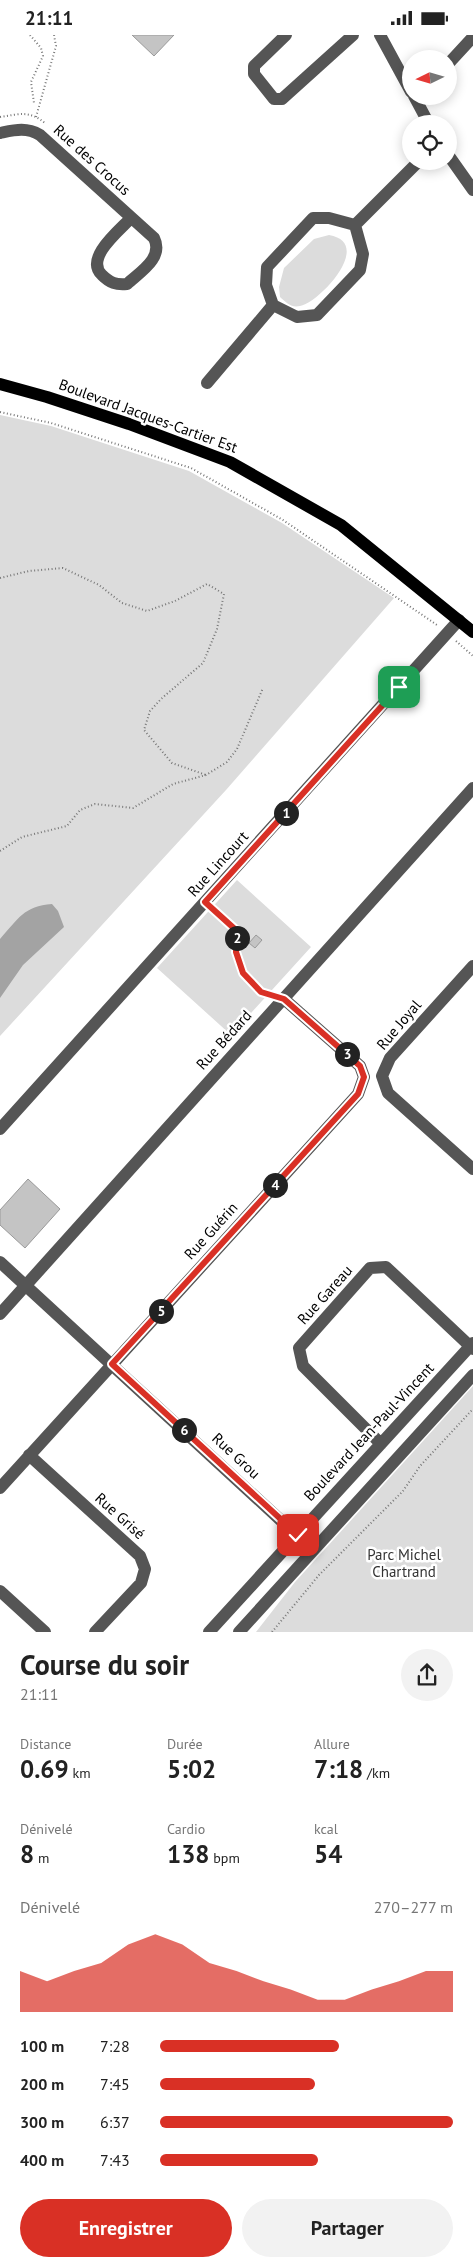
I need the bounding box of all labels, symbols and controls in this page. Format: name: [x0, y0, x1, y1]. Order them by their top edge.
text: 21:11: [25, 6, 73, 30]
north arrow: [402, 50, 458, 105]
map controls: [402, 50, 457, 170]
button: locate: [402, 115, 457, 170]
street label: Rue des Crocus: [50, 120, 135, 199]
street label: Boulevard Jacques-Cartier Est: [56, 374, 240, 457]
pin: [378, 666, 420, 708]
icon: arrive: [385, 673, 413, 701]
pin: 1: [274, 801, 298, 825]
text: 1: [283, 804, 290, 822]
street label: Rue Lincourt: [183, 827, 252, 900]
pin: 2: [224, 925, 250, 951]
text: 2: [234, 929, 241, 947]
street label: Rue Joyal: [372, 995, 425, 1054]
street label: Rue Bédard: [192, 1006, 255, 1073]
pin: 3: [334, 1041, 360, 1067]
text: 3: [344, 1045, 351, 1063]
pin: 4: [262, 1173, 288, 1197]
text: 4: [272, 1176, 279, 1194]
street label: Rue Guérin: [180, 1198, 241, 1263]
street label: Rue Gareau: [293, 1261, 356, 1328]
pin: 5: [148, 1299, 174, 1323]
text: 5: [158, 1302, 165, 1320]
street label: Boulevard Jean-Paul-Vincent: [300, 1359, 438, 1505]
pin: 6: [172, 1417, 196, 1443]
text: 6: [181, 1421, 188, 1439]
street label: Rue Grou: [208, 1429, 264, 1483]
street label: Rue Grisé: [91, 1488, 149, 1543]
pin: [277, 1514, 319, 1556]
icon: check: [284, 1521, 312, 1549]
park label: Parc Michel Chartrand: [367, 1545, 441, 1581]
text: Course du soir: [20, 1646, 189, 1683]
button: share: [401, 1649, 453, 1701]
text: 21:11: [20, 1684, 58, 1704]
text: Distance: [20, 1735, 71, 1753]
text: Durée: [167, 1735, 203, 1753]
text: Allure: [314, 1735, 350, 1753]
text: 0.69: [20, 1753, 69, 1785]
text: 5:02: [167, 1753, 216, 1785]
text: 7:18: [314, 1753, 363, 1785]
text: km: [69, 1764, 91, 1782]
text: /km: [363, 1764, 390, 1782]
text: Dénivelé: [20, 1820, 73, 1838]
text: Cardio: [167, 1820, 205, 1838]
text: kcal: [314, 1820, 338, 1838]
text: 8: [20, 1838, 34, 1870]
text: 138: [167, 1838, 210, 1870]
text: 54: [314, 1838, 342, 1870]
text: m: [34, 1849, 49, 1867]
text: bpm: [210, 1849, 240, 1867]
text: Dénivelé: [20, 1897, 80, 1917]
text: 270–277 m: [374, 1897, 453, 1917]
text: 100 m: [20, 2036, 64, 2056]
text: 7:28: [100, 2036, 130, 2056]
text: 200 m: [20, 2074, 64, 2094]
text: 7:45: [100, 2074, 130, 2094]
text: 300 m: [20, 2112, 64, 2132]
text: 6:37: [100, 2112, 130, 2132]
text: 400 m: [20, 2150, 64, 2170]
text: 7:43: [100, 2150, 130, 2170]
button: Enregistrer: [20, 2199, 232, 2257]
button: Partager: [242, 2199, 453, 2257]

